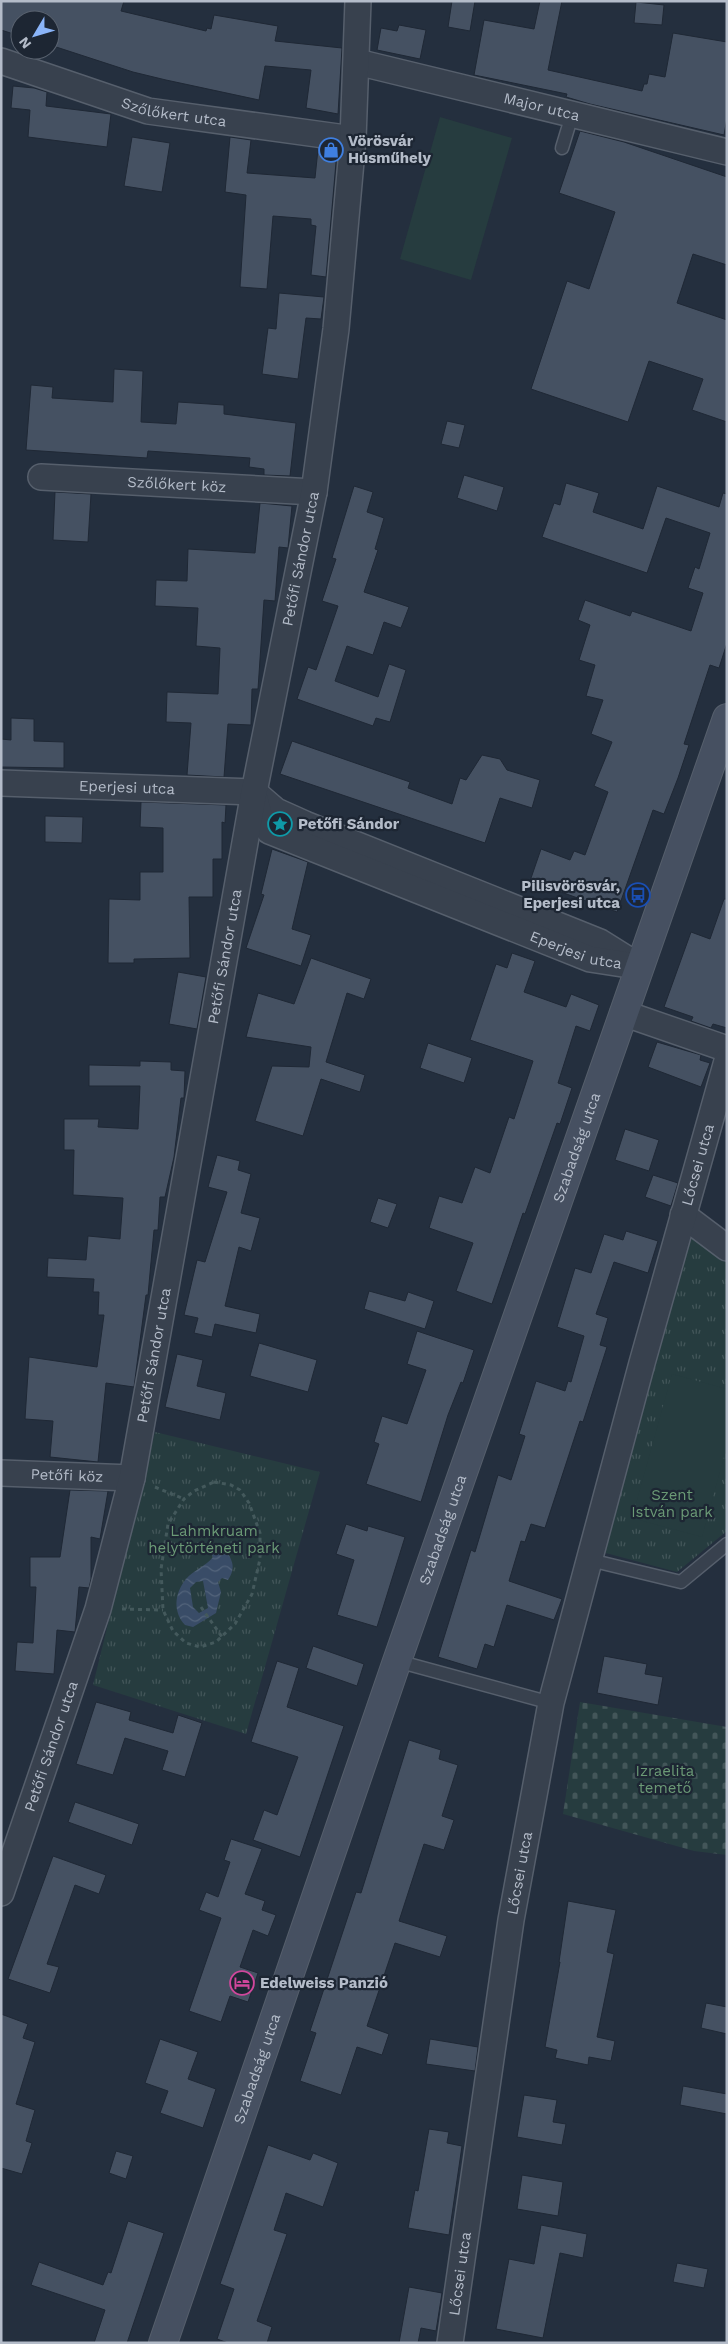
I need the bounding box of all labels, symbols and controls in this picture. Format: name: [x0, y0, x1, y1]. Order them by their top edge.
north arrow: [10, 10, 60, 60]
text: N: [15, 34, 34, 52]
street label: Major utca: [502, 89, 582, 125]
street label: Szőlőkert utca: [119, 94, 228, 131]
place label: Vörösvár Húsműhely: [348, 132, 431, 167]
shop icon: Vörösvár Húsműhely: [318, 137, 344, 163]
street label: Szőlőkert köz: [127, 473, 227, 496]
street label: Petőfi Sándor utca: [278, 490, 323, 628]
street label: Eperjesi utca: [79, 777, 176, 798]
place icon: Petőfi Sándor: [267, 811, 293, 837]
place label: Petőfi Sándor: [298, 815, 400, 833]
place label: Pilisvörösvár, Eperjesi utca: [521, 877, 620, 912]
bus stop icon: Pilisvörösvár, Eperjesi utca: [625, 882, 651, 908]
street label: Petőfi Sándor utca: [204, 887, 246, 1026]
street label: Eperjesi utca: [527, 927, 624, 973]
street label: Szabadság utca: [549, 1090, 604, 1205]
street label: Lőcsei utca: [678, 1121, 718, 1208]
street label: Petőfi Sándor utca: [133, 1286, 175, 1424]
street label: Petőfi köz: [30, 1465, 104, 1486]
street label: Szabadság utca: [415, 1472, 471, 1587]
park label: Szent István park: [631, 1486, 713, 1521]
park label: Lahmkruam helytörténeti park: [148, 1522, 280, 1557]
street label: Petőfi Sándor utca: [20, 1678, 82, 1814]
park label: Izraelita temető: [636, 1762, 695, 1797]
street label: Lőcsei utca: [503, 1830, 536, 1916]
hotel icon: Edelweiss Panzió: [229, 1970, 255, 1996]
place label: Edelweiss Panzió: [260, 1974, 388, 1992]
street label: Szabadság utca: [230, 2011, 285, 2126]
street label: Lőcsei utca: [445, 2230, 475, 2317]

